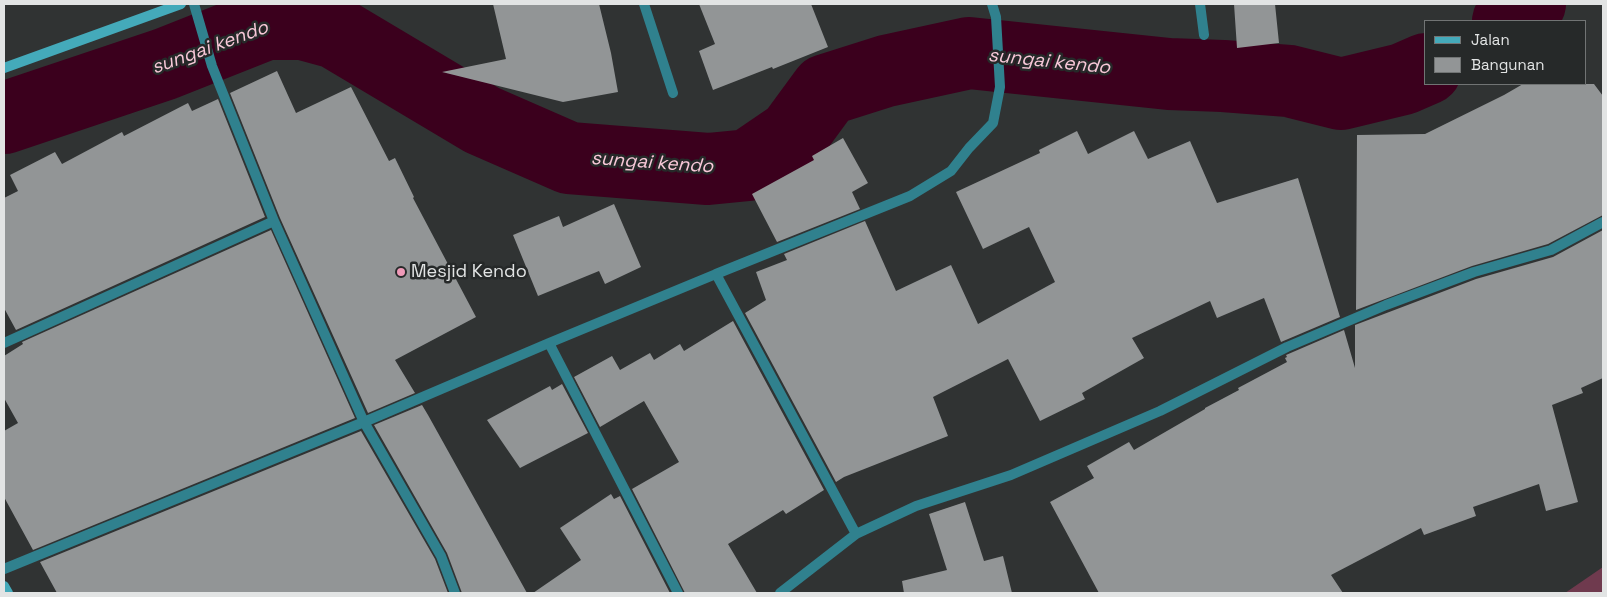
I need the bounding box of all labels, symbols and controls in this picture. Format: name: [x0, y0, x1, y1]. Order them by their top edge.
water label: sungai kendo: [149, 16, 271, 80]
legend: [1424, 20, 1587, 85]
text: Jalan: [1471, 30, 1510, 49]
water label: sungai kendo: [987, 44, 1111, 80]
text: Bangunan: [1471, 55, 1545, 74]
water label: sungai kendo: [590, 147, 714, 179]
place label: Mesjid Kendo: [411, 261, 527, 283]
marker: Mesjid Kendo: [395, 266, 407, 278]

